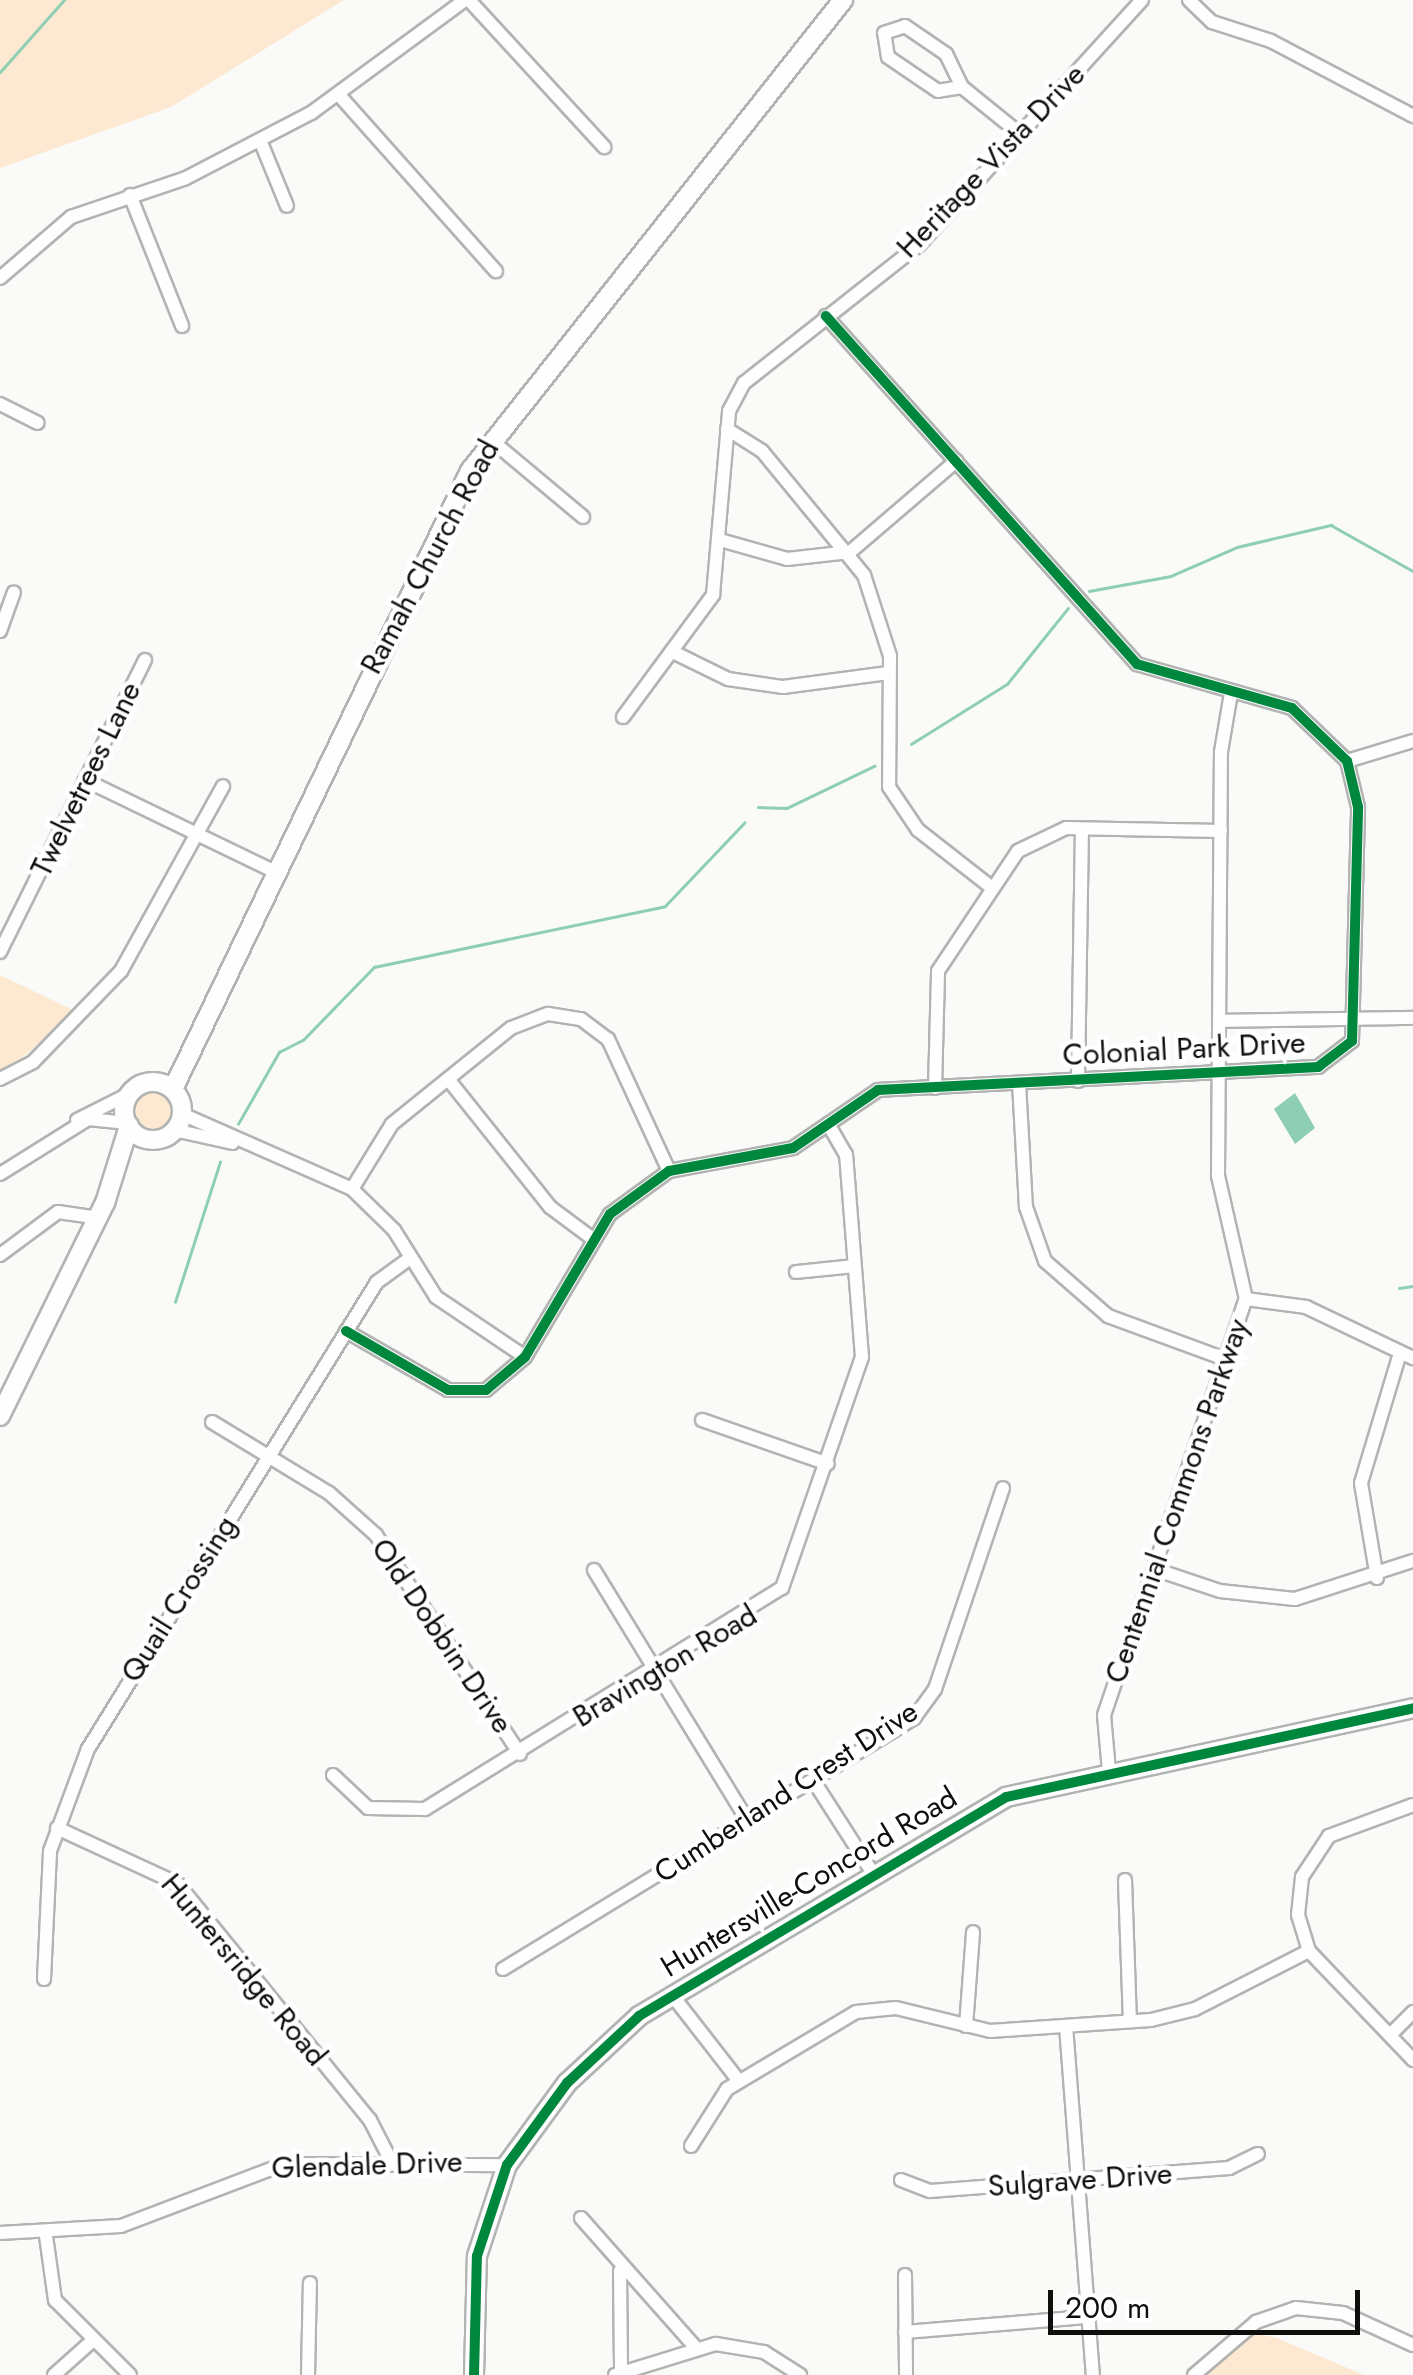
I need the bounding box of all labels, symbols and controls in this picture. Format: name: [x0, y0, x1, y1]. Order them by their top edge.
street label: Heritage Vista Drive: [889, 57, 1093, 265]
street label: Ramah Church Road: [353, 434, 507, 680]
street label: Twelvetrees Lane: [23, 676, 149, 882]
street label: Colonial Park Drive: [1062, 1025, 1306, 1073]
street label: Centennial Commons Parkway: [1098, 1314, 1256, 1688]
street label: Quail Crossing: [114, 1509, 244, 1689]
street label: Old Dobbin Drive: [364, 1532, 520, 1740]
street label: Bravington Road: [566, 1597, 764, 1735]
street label: Cumberland Crest Drive: [648, 1693, 924, 1891]
street label: Huntersville-Concord Road: [654, 1779, 964, 1985]
street label: Huntersridge Road: [153, 1867, 335, 2073]
street label: Glendale Drive: [271, 2144, 463, 2186]
street label: Sulgrave Drive: [987, 2156, 1173, 2204]
scale bar: [1053, 2270, 1366, 2332]
text: 200 m: [1065, 2286, 1150, 2329]

